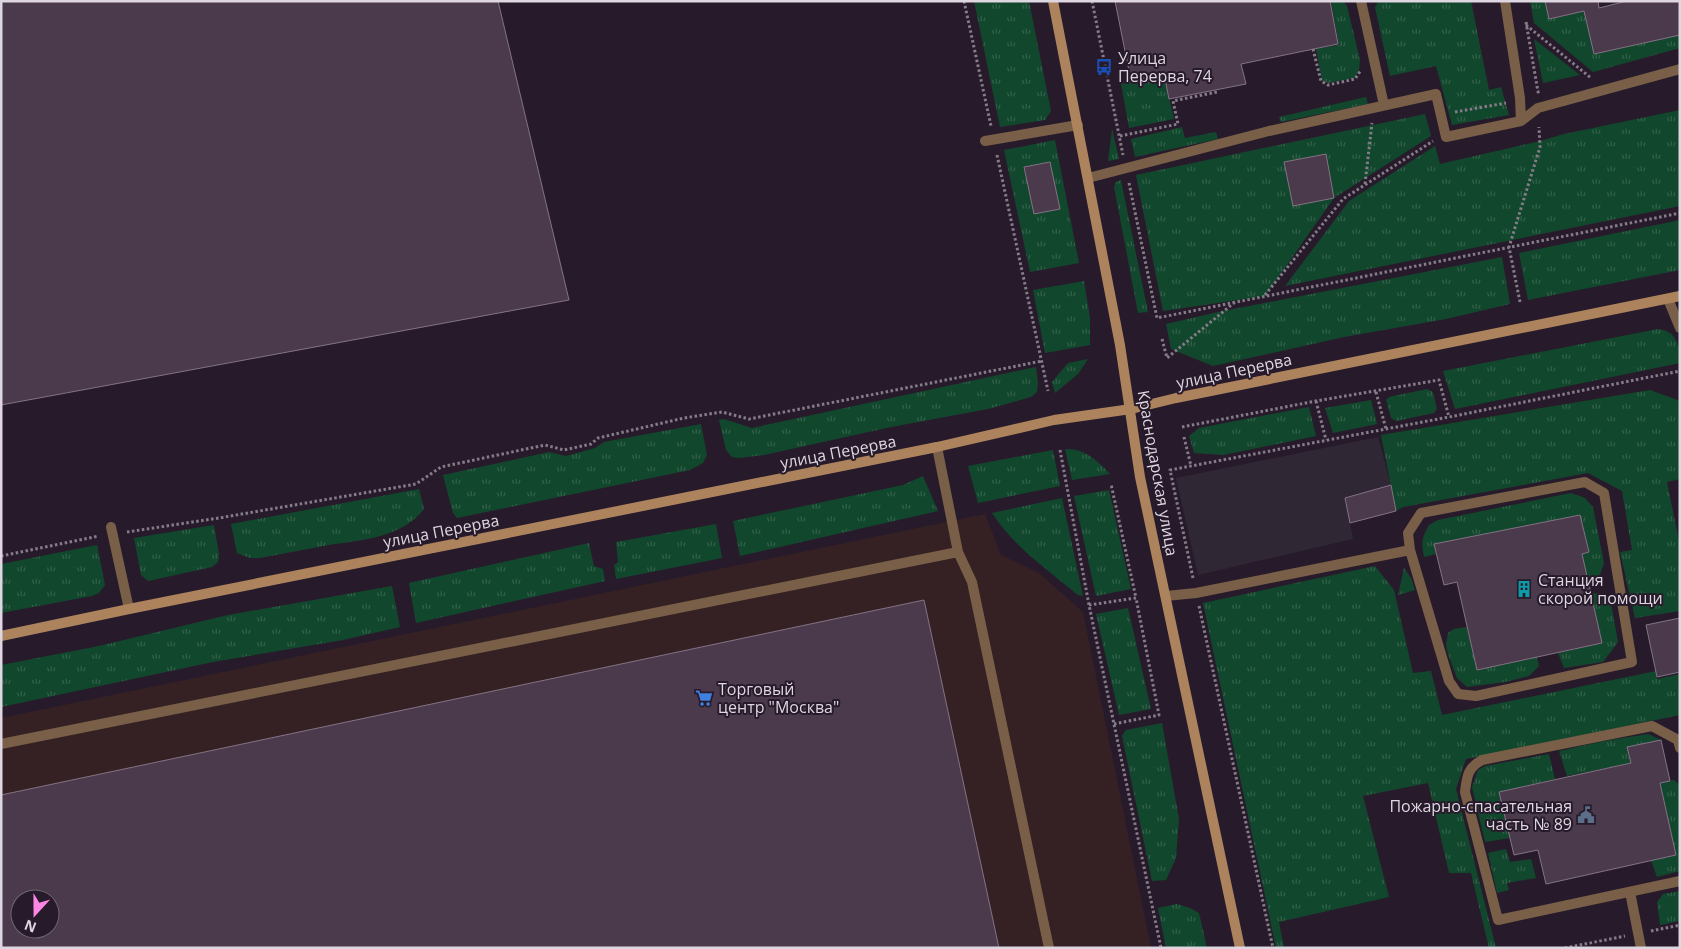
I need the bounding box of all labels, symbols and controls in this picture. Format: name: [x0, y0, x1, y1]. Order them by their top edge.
place label: Улица Перерва, 74: [1118, 47, 1212, 87]
bus stop icon: Улица Перерва, 74: [1094, 57, 1114, 77]
street label: улица Перерва: [1174, 348, 1294, 394]
street label: Краснодарская улица: [1133, 388, 1183, 558]
street label: улица Перерва: [778, 430, 898, 474]
street label: улица Перерва: [381, 509, 501, 553]
place label: Станция скорой помощи: [1538, 569, 1663, 609]
building icon: Станция скорой помощи: [1514, 579, 1534, 599]
place label: Торговый центр "Москва": [718, 678, 839, 718]
supermarket icon: Торговый центр "Москва": [694, 688, 714, 708]
place label: Пожарно-спасательная часть № 89: [1389, 795, 1572, 835]
public building icon: Пожарно-спасательная часть № 89: [1576, 805, 1596, 825]
north arrow: [10, 889, 60, 939]
text: N: [21, 916, 39, 938]

